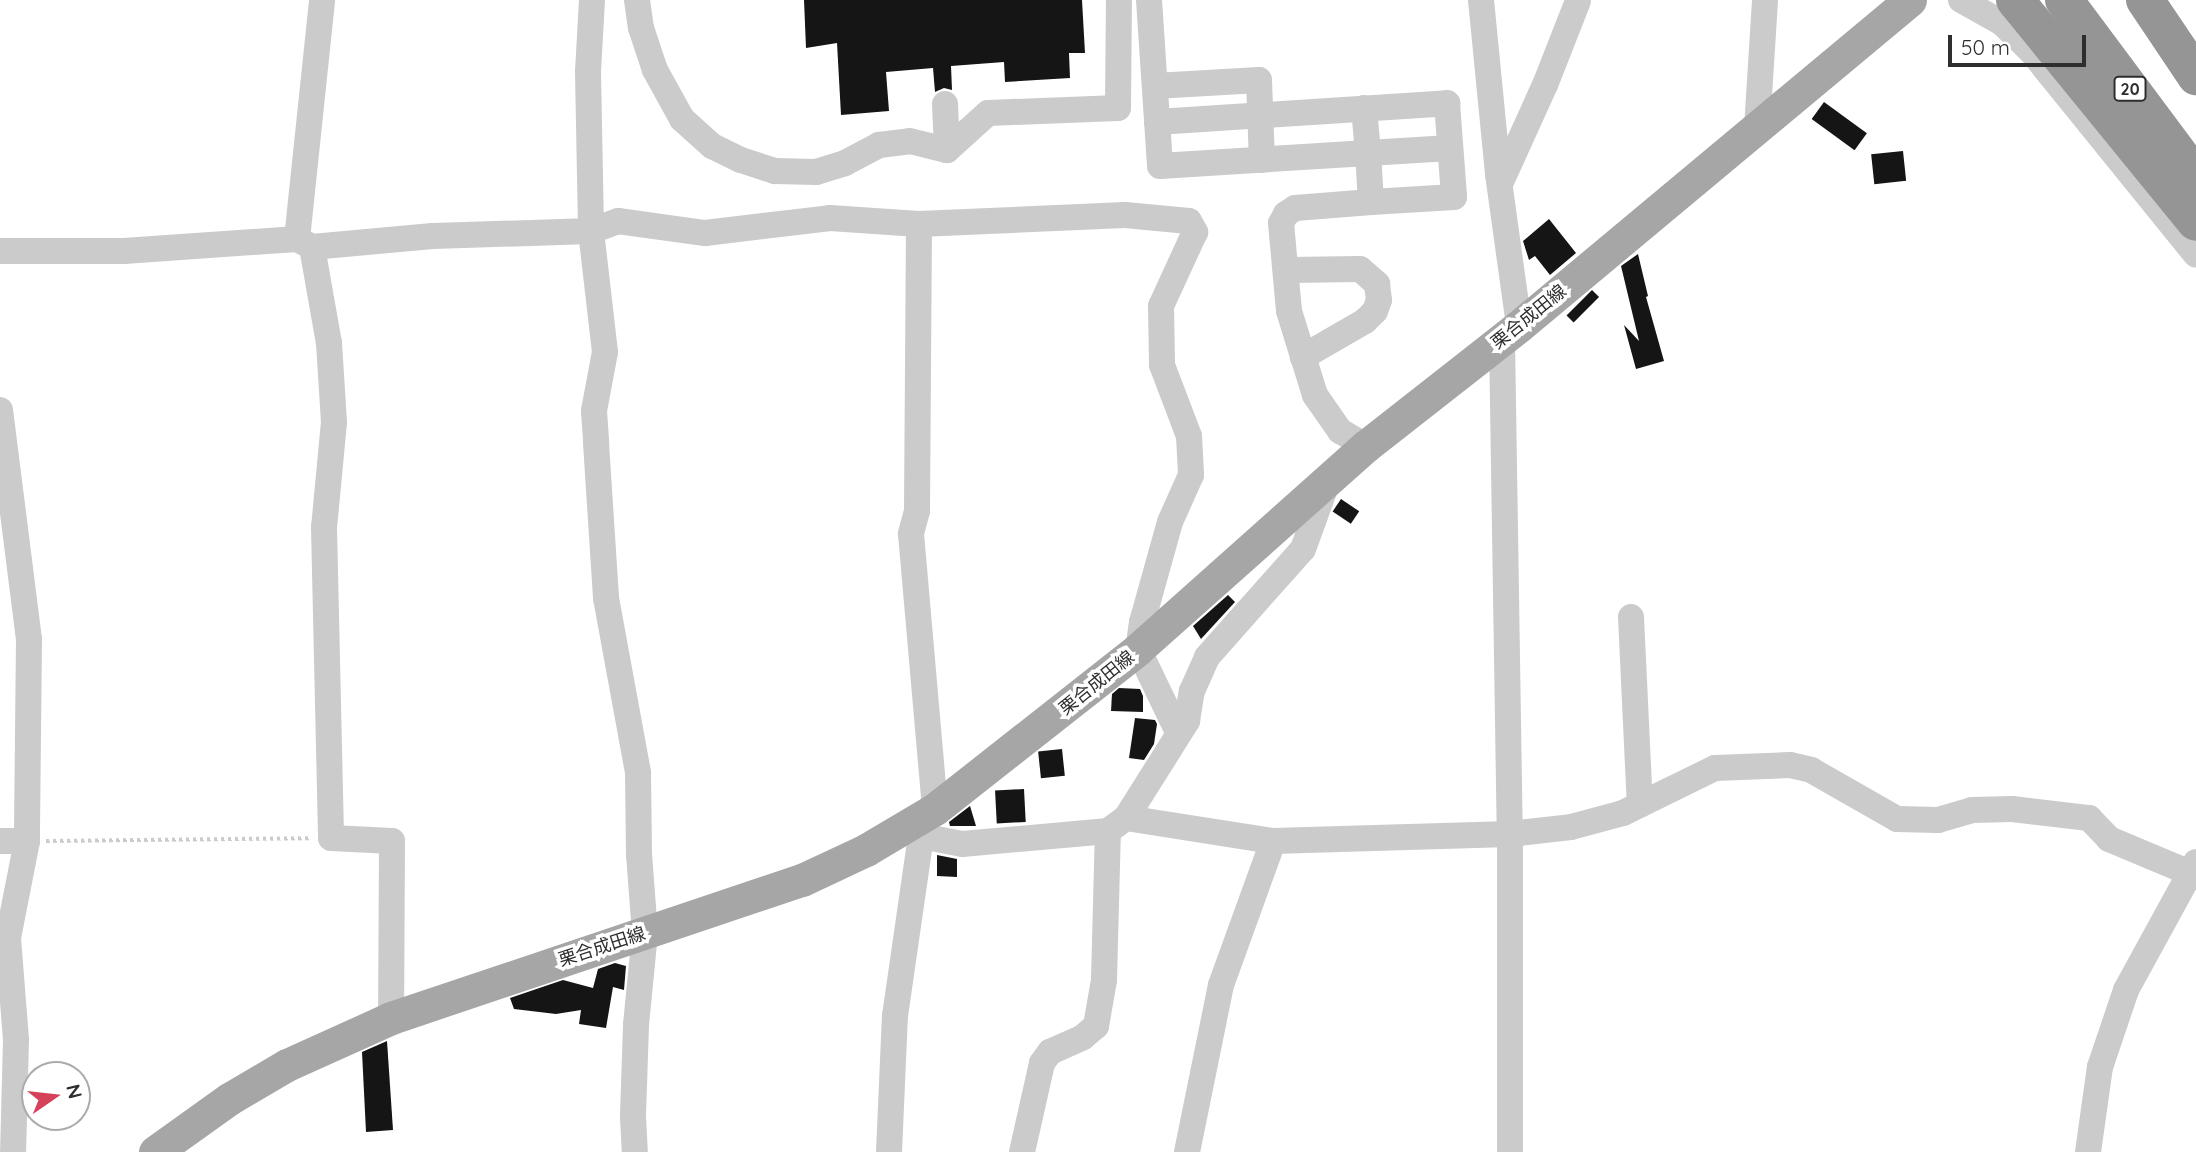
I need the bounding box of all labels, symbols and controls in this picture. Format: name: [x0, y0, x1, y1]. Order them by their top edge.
scale bar: [1951, 21, 2089, 65]
text: 50 m: [1961, 34, 2010, 60]
road number: 20: [2112, 76, 2148, 102]
street label: 栗合成田線: [1487, 280, 1571, 354]
street label: 栗合成田線: [1055, 646, 1139, 720]
street label: 栗合成田線: [556, 923, 648, 971]
north arrow: [21, 1061, 91, 1131]
text: N: [61, 1082, 88, 1101]

